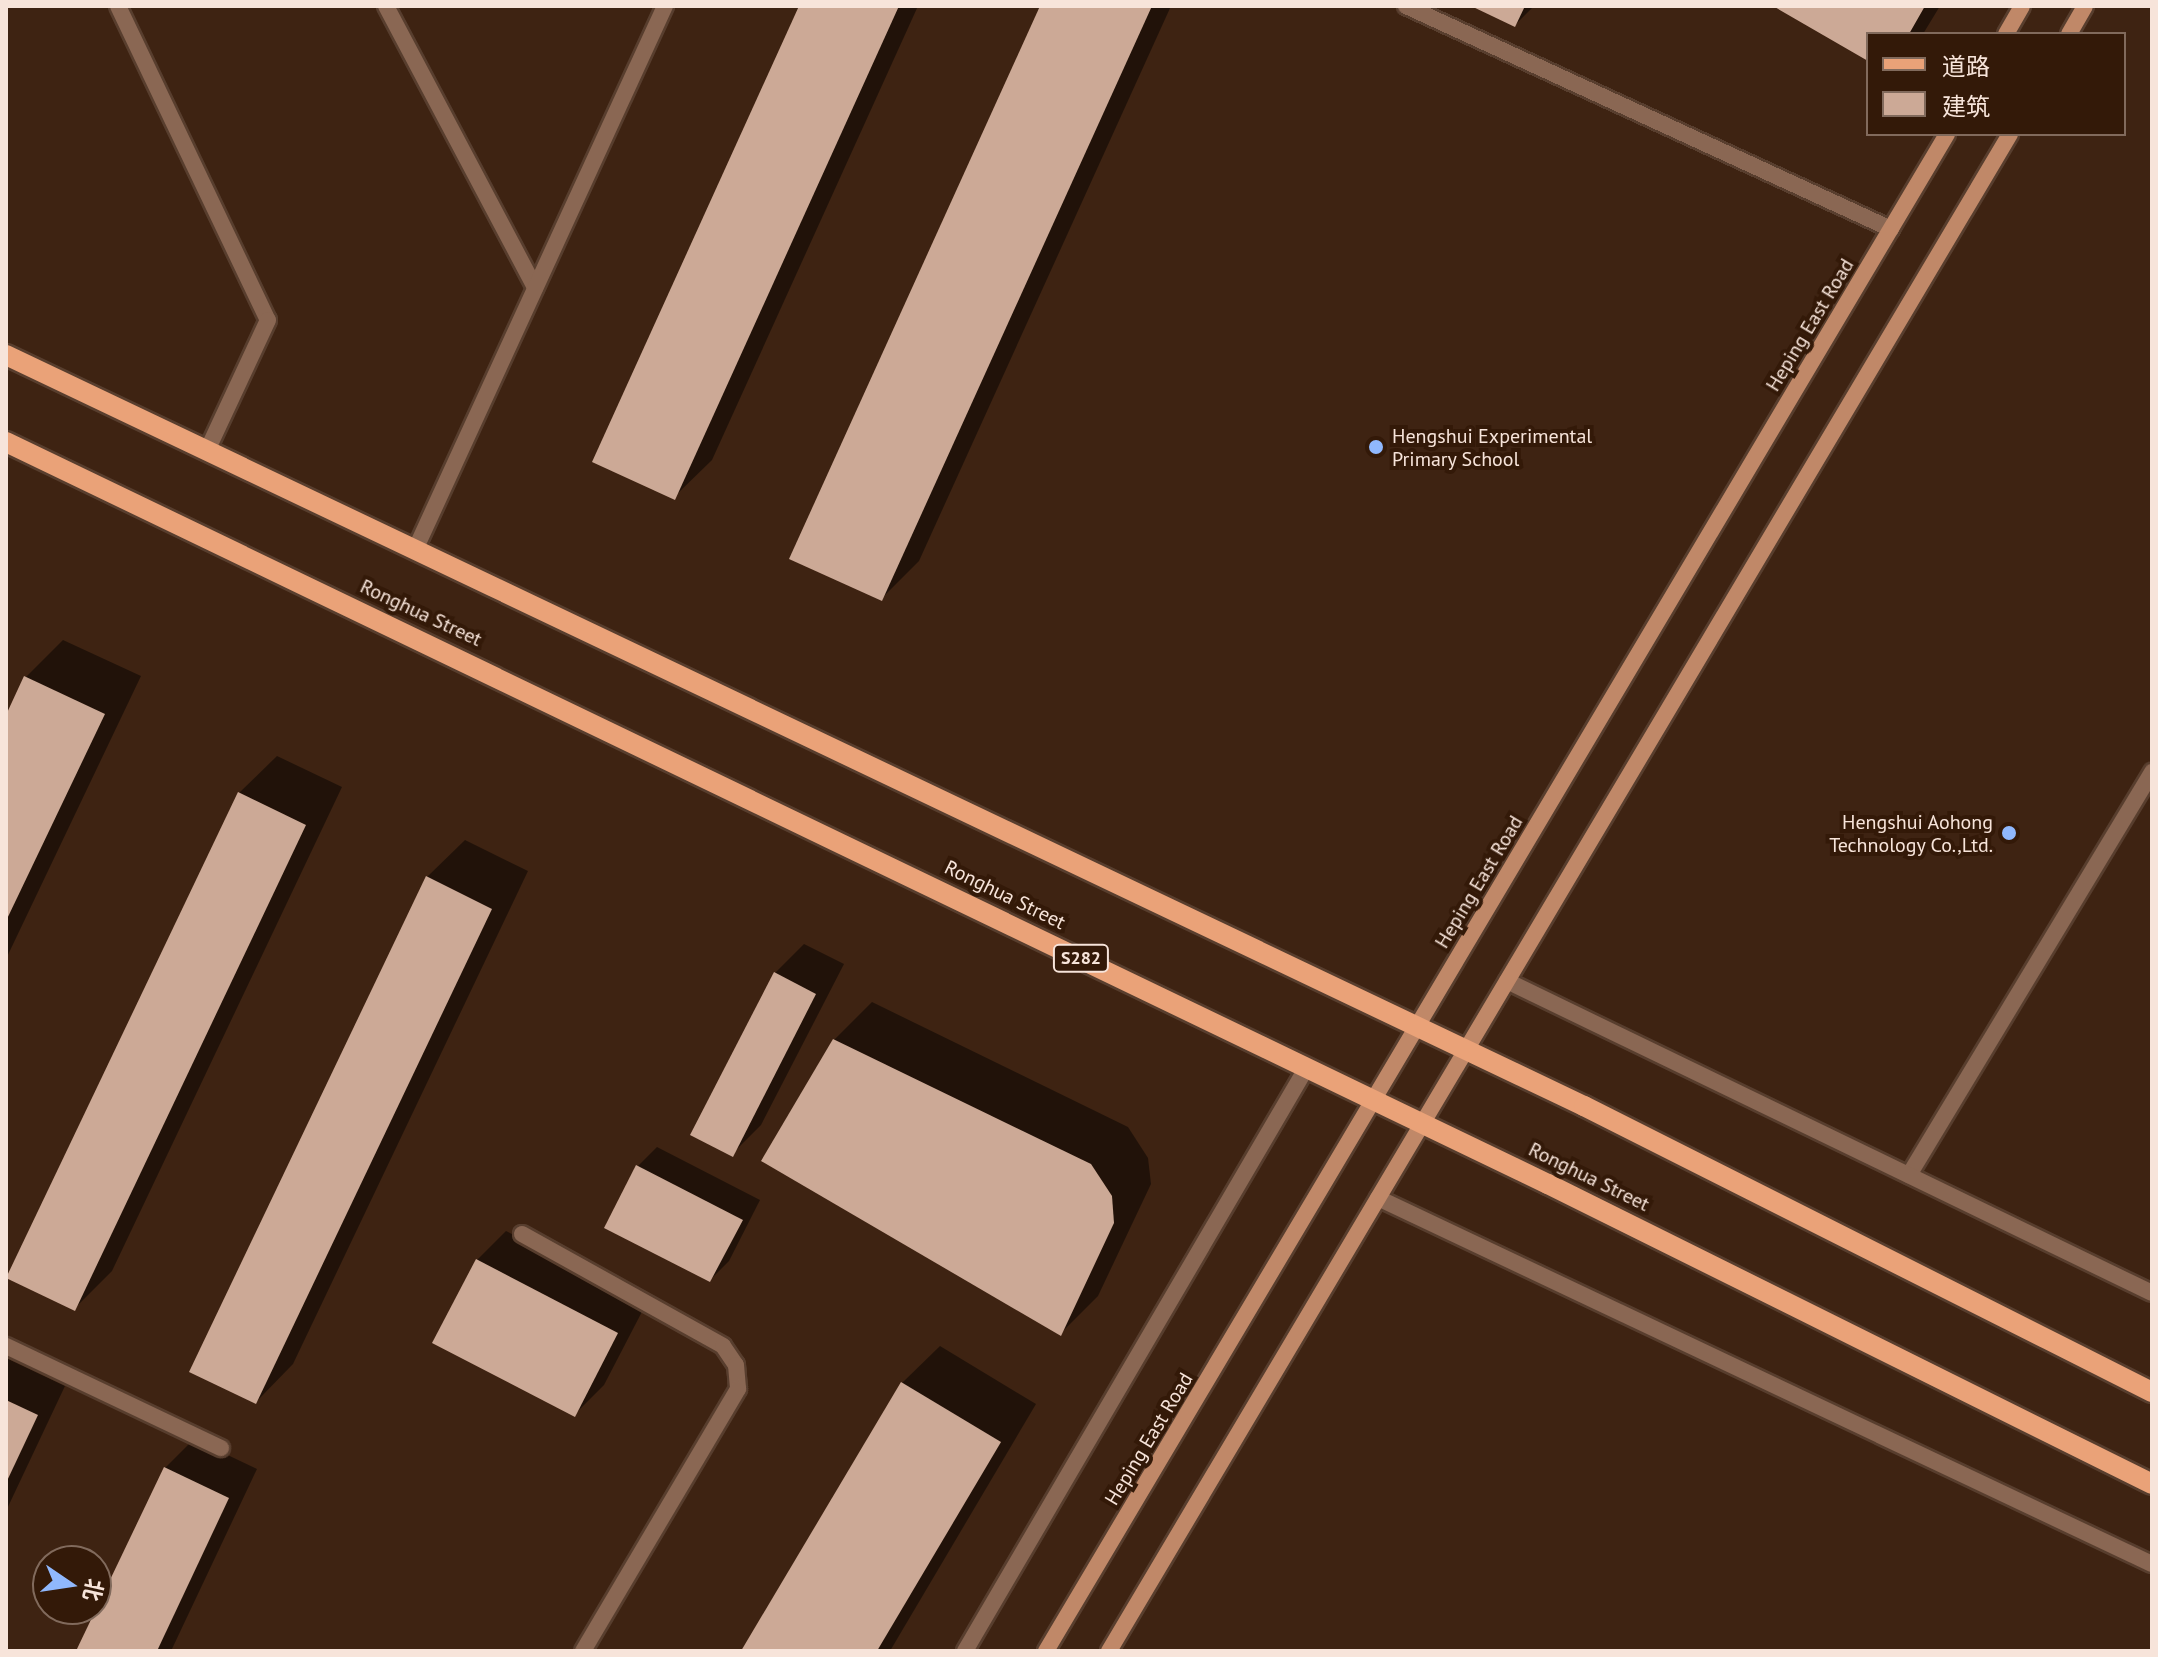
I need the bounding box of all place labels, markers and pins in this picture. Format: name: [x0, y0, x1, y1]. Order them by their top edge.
place label: Hengshui Experimental Primary School: [1392, 424, 1592, 471]
marker: Hengshui Experimental Primary School: [1367, 438, 1385, 456]
place label: Hengshui Aohong Technology Co.,Ltd.: [1828, 810, 1993, 857]
marker: Hengshui Aohong Technology Co.,Ltd.: [2000, 824, 2018, 842]

